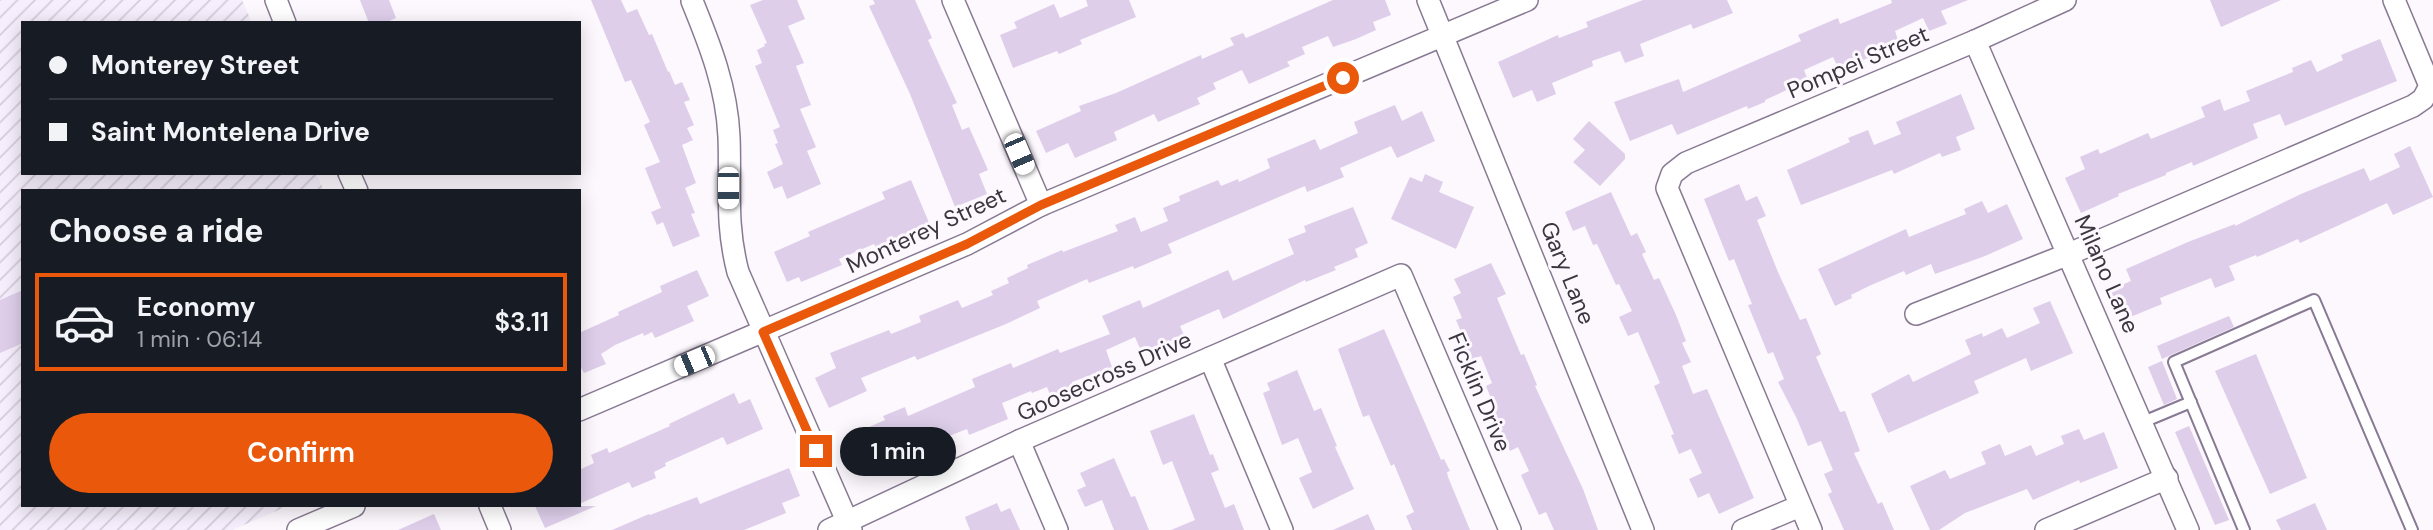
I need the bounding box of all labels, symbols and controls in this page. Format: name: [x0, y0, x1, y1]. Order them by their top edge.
street label: Pompei Street: [1783, 19, 1933, 105]
text: Monterey Street: [91, 48, 300, 82]
route start: [1327, 62, 1359, 94]
text: Saint Montelena Drive: [91, 115, 370, 149]
car: [1002, 131, 1037, 177]
car: [718, 167, 739, 209]
street label: Monterey Street: [841, 180, 1011, 280]
text: Choose a ride: [49, 210, 264, 252]
street label: Milano Lane: [2068, 210, 2146, 338]
street label: Gary Lane: [1534, 217, 1602, 329]
text: Economy: [137, 290, 255, 324]
icon: car: [53, 291, 116, 354]
text: $3.11: [494, 305, 549, 339]
text: 1 min · 06:14: [137, 324, 262, 354]
street label: Goosecross Drive: [1012, 324, 1196, 428]
street label: Ficklin Drive: [1441, 328, 1519, 456]
car: [671, 343, 718, 379]
button: Confirm: [49, 413, 553, 493]
callout: 1 min: [840, 426, 956, 476]
route end: [800, 435, 832, 467]
text: 1 min: [871, 436, 925, 466]

